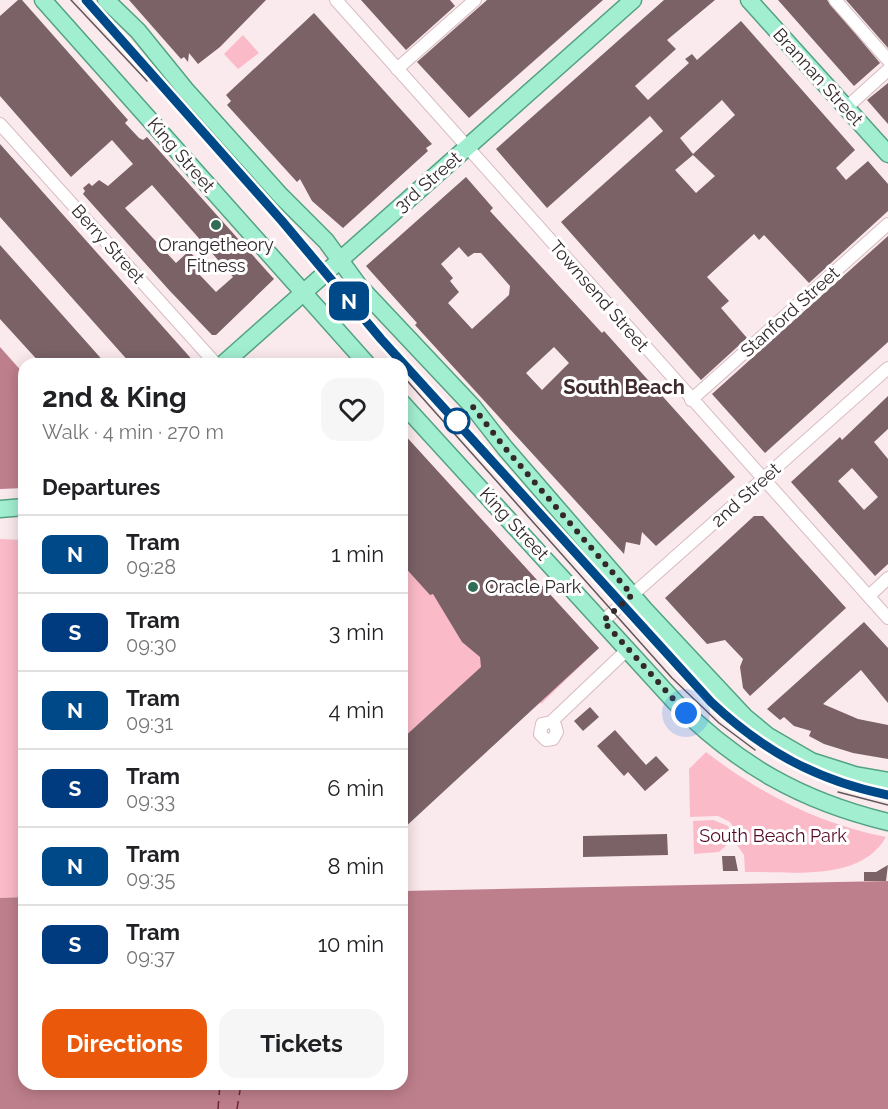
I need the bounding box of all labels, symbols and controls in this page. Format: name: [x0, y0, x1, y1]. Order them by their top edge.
street label: Brannan Street: [769, 24, 868, 130]
street label: King Street: [143, 113, 219, 196]
street label: 3rd Street: [390, 147, 465, 216]
street label: Berry Street: [67, 200, 149, 287]
marker: Orangetheory Fitness: [209, 218, 223, 232]
place label: Orangetheory Fitness: [158, 234, 274, 276]
street label: Townsend Street: [546, 236, 653, 355]
street label: Stanford Street: [736, 262, 843, 361]
line badge: N: [330, 282, 368, 320]
text: N: [341, 289, 357, 314]
district label: South Beach: [563, 375, 685, 399]
button: heart: [321, 378, 384, 441]
text: 2nd & King: [42, 381, 187, 414]
unlabelled marker: [444, 408, 470, 434]
text: Walk · 4 min · 270 m: [42, 420, 224, 444]
street label: 2nd Street: [707, 458, 784, 531]
text: Departures: [42, 474, 160, 500]
street label: King Street: [475, 483, 553, 564]
text: Tram: [126, 529, 180, 555]
text: 1 min: [331, 541, 384, 567]
text: N: [67, 542, 83, 567]
text: 09:28: [126, 555, 176, 579]
place label: Oracle Park: [485, 576, 582, 597]
marker: Oracle Park: [466, 580, 480, 594]
text: Tram: [126, 607, 180, 633]
text: 3 min: [329, 619, 384, 645]
text: S: [69, 620, 81, 645]
text: 09:30: [126, 633, 177, 657]
text: Tram: [126, 685, 180, 711]
text: 4 min: [329, 697, 384, 723]
text: N: [67, 698, 83, 723]
your location: [671, 698, 701, 728]
text: 09:31: [126, 711, 173, 735]
text: Tram: [126, 763, 180, 789]
text: 6 min: [327, 775, 384, 801]
text: S: [69, 776, 81, 801]
text: 09:33: [126, 789, 175, 813]
park label: South Beach Park: [699, 825, 847, 846]
text: Tram: [126, 841, 180, 867]
text: 8 min: [328, 853, 384, 879]
text: N: [67, 854, 83, 879]
text: 09:35: [126, 867, 175, 891]
text: Tram: [126, 919, 180, 945]
text: 10 min: [318, 931, 384, 957]
text: S: [69, 932, 81, 957]
text: 09:37: [126, 945, 175, 969]
button: Directions: [42, 1009, 207, 1078]
button: Tickets: [219, 1009, 384, 1078]

